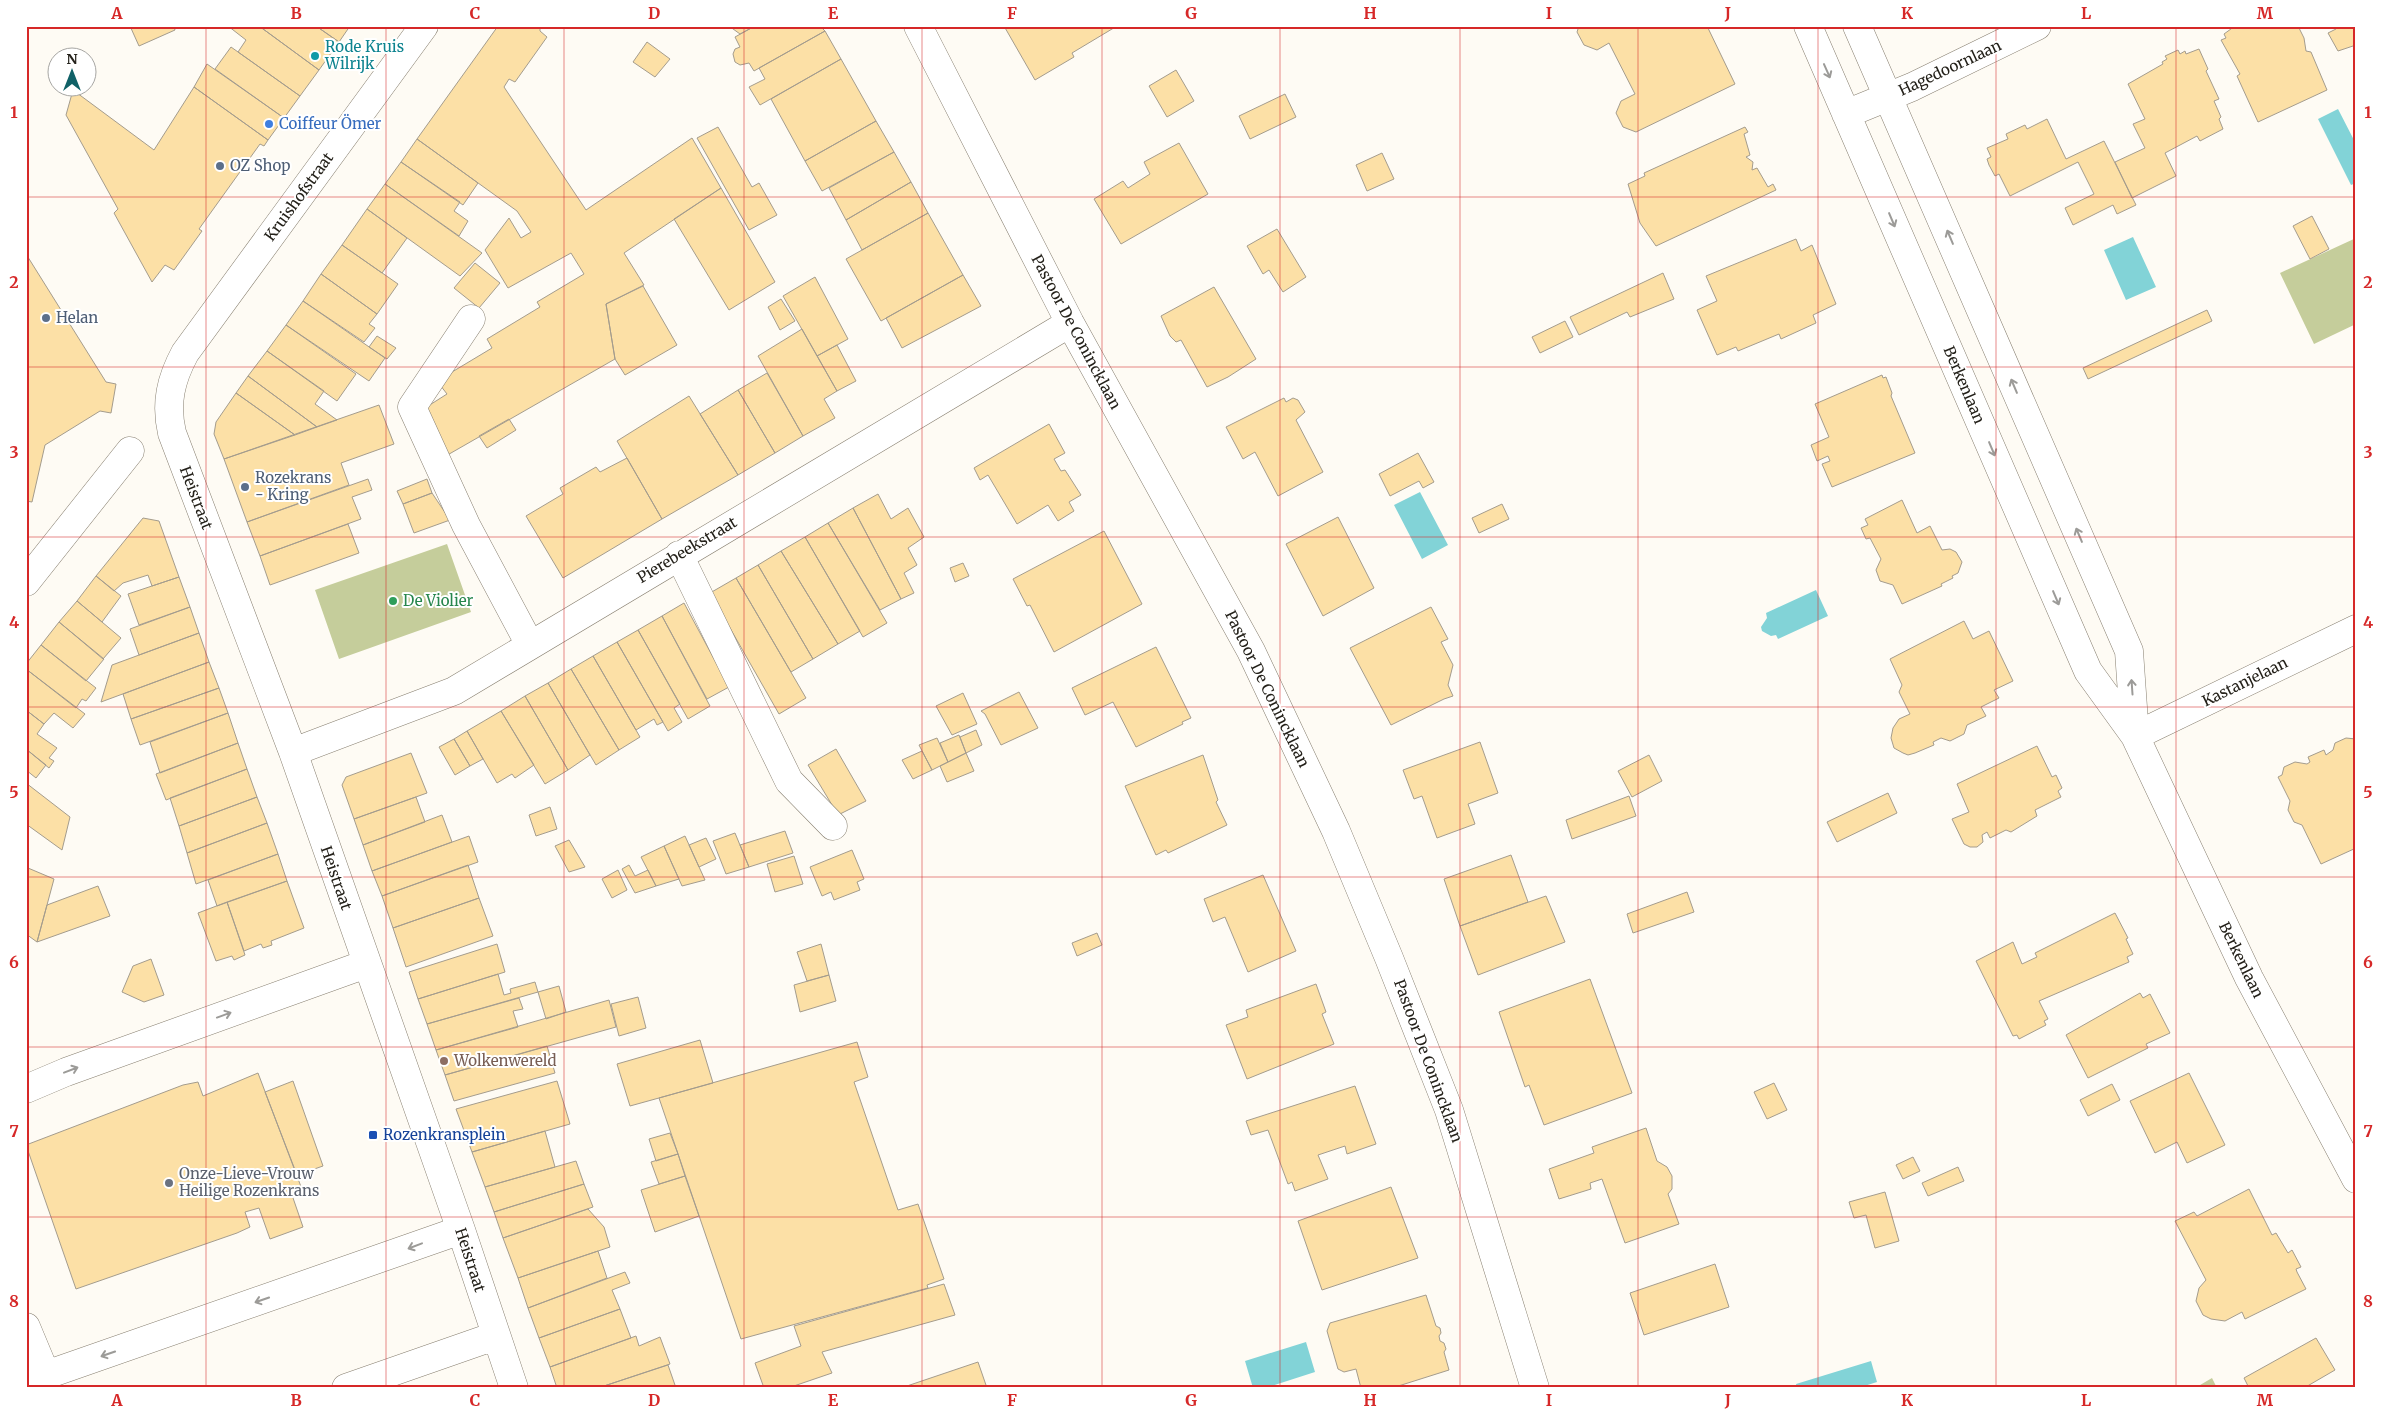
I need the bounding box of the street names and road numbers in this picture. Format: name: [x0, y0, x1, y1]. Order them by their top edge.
street label: Hagedoornlaan: [1895, 35, 2004, 100]
street label: Kruishofstraat: [260, 149, 337, 245]
street label: Pastoor De Conincklaan: [1028, 251, 1125, 412]
street label: Berkenlaan: [1940, 343, 1989, 426]
street label: Heistraat: [176, 463, 217, 532]
street label: Pierebeekstraat: [633, 512, 740, 587]
street label: Pastoor De Conincklaan: [1221, 607, 1314, 770]
street label: Kastanjelaan: [2199, 653, 2291, 710]
street label: Heistraat: [317, 843, 356, 912]
street label: Berkenlaan: [2215, 919, 2268, 1001]
street label: Pastoor De Conincklaan: [1390, 977, 1467, 1145]
street label: Heistraat: [451, 1225, 490, 1294]

